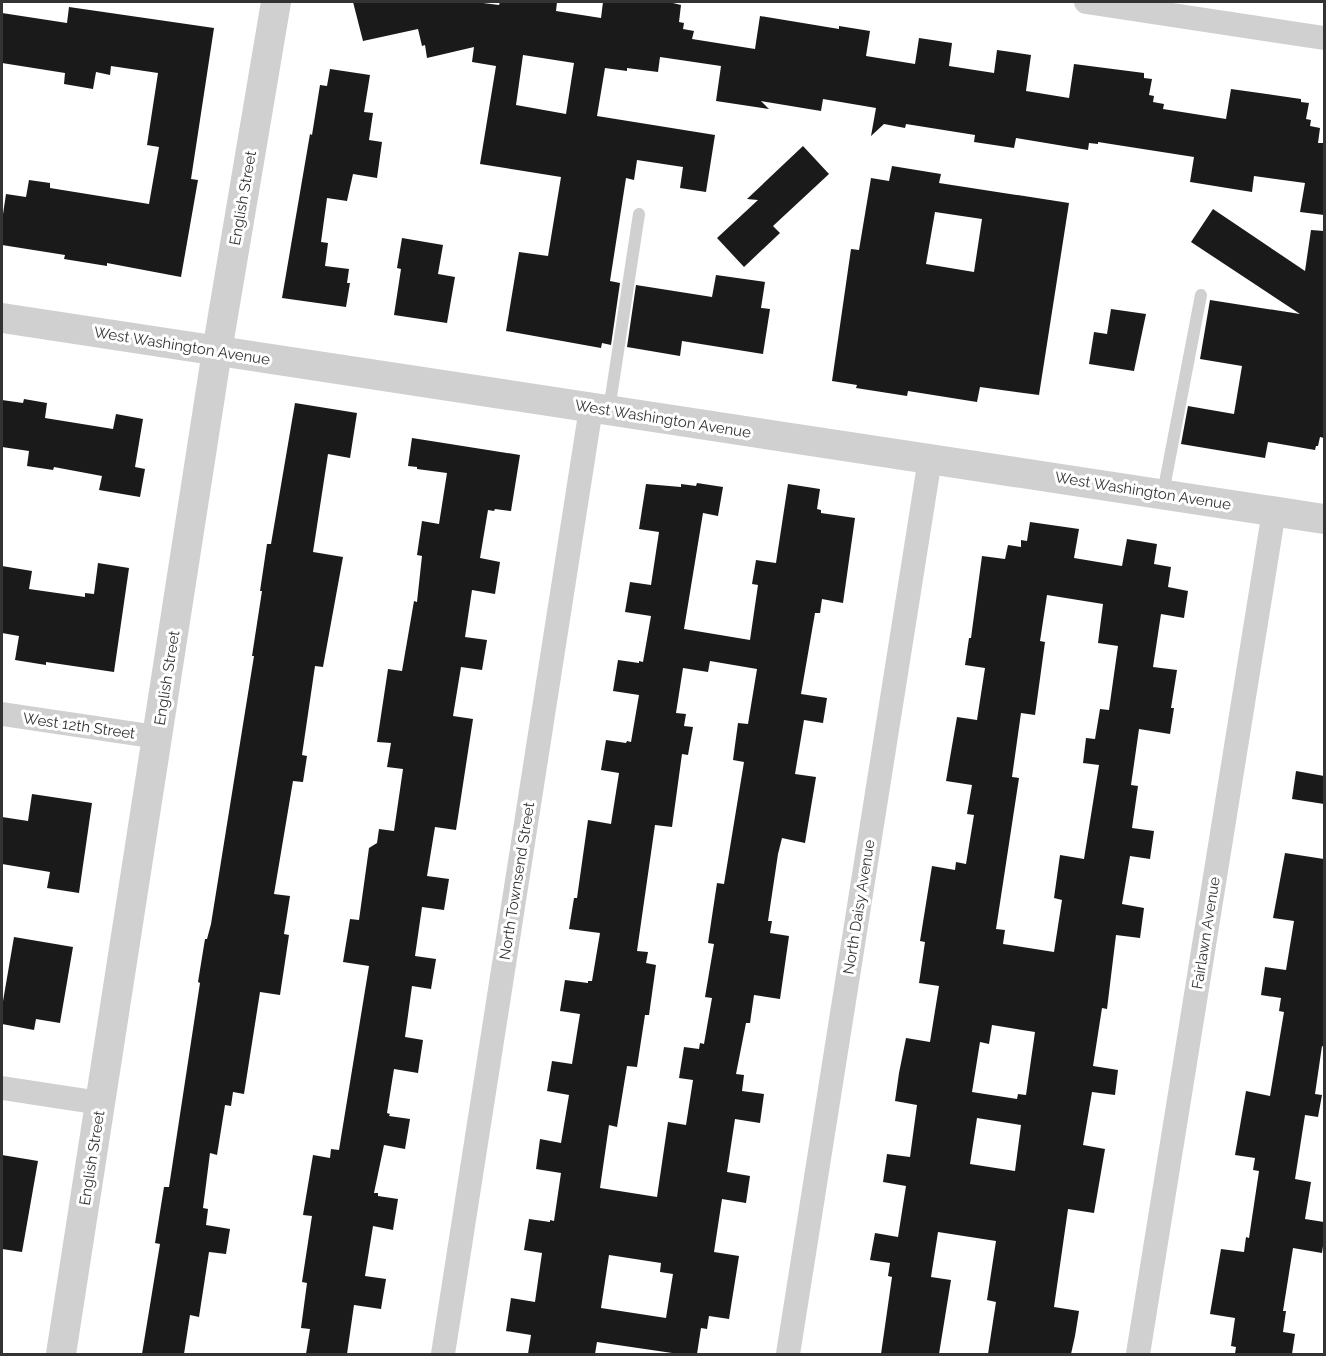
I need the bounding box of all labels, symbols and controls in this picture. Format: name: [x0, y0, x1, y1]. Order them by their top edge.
street label: English Street: [226, 149, 260, 247]
street label: West Washington Avenue: [93, 323, 271, 369]
street label: West Washington Avenue: [574, 396, 752, 442]
street label: West Washington Avenue: [1054, 468, 1232, 514]
street label: English Street: [151, 629, 183, 727]
street label: West 12th Street: [22, 709, 136, 743]
street label: North Townsend Street: [496, 801, 538, 961]
street label: North Daisy Avenue: [839, 838, 879, 976]
street label: Fairlawn Avenue: [1188, 875, 1224, 990]
street label: English Street: [76, 1109, 108, 1207]

